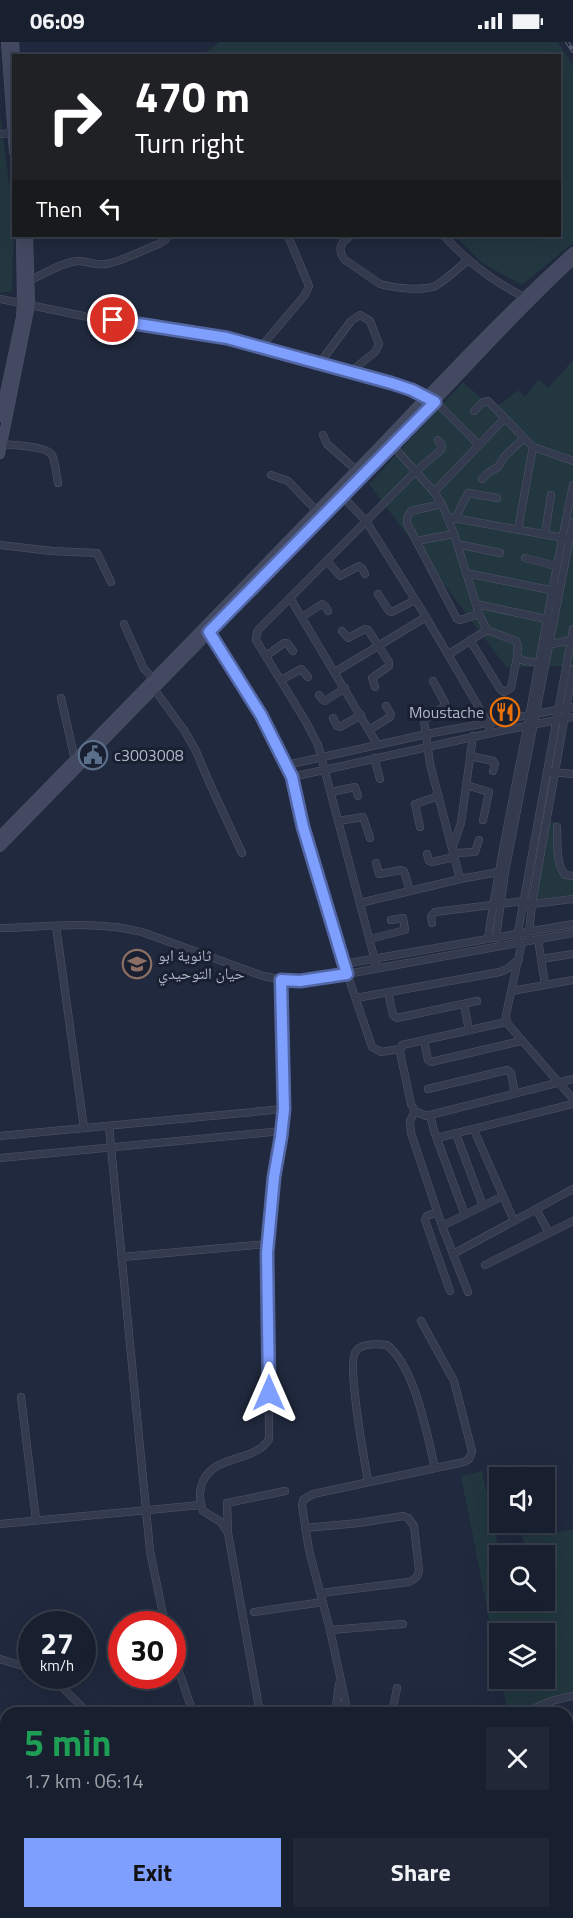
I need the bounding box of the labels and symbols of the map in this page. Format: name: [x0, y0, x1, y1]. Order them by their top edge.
pin: [87, 294, 138, 345]
restaurant icon: Moustache: [489, 696, 521, 728]
place label: Moustache: [409, 700, 484, 724]
public building icon: c3003008: [77, 739, 109, 771]
place label: c3003008: [114, 743, 184, 767]
place label: ثانوية ابو حيان التوحيدي: [158, 943, 245, 986]
school or university icon: ثانوية ابو حيان التوحيدي: [121, 948, 153, 980]
position arrow: [237, 1361, 301, 1425]
speed limit sign: 30: [108, 1611, 186, 1689]

